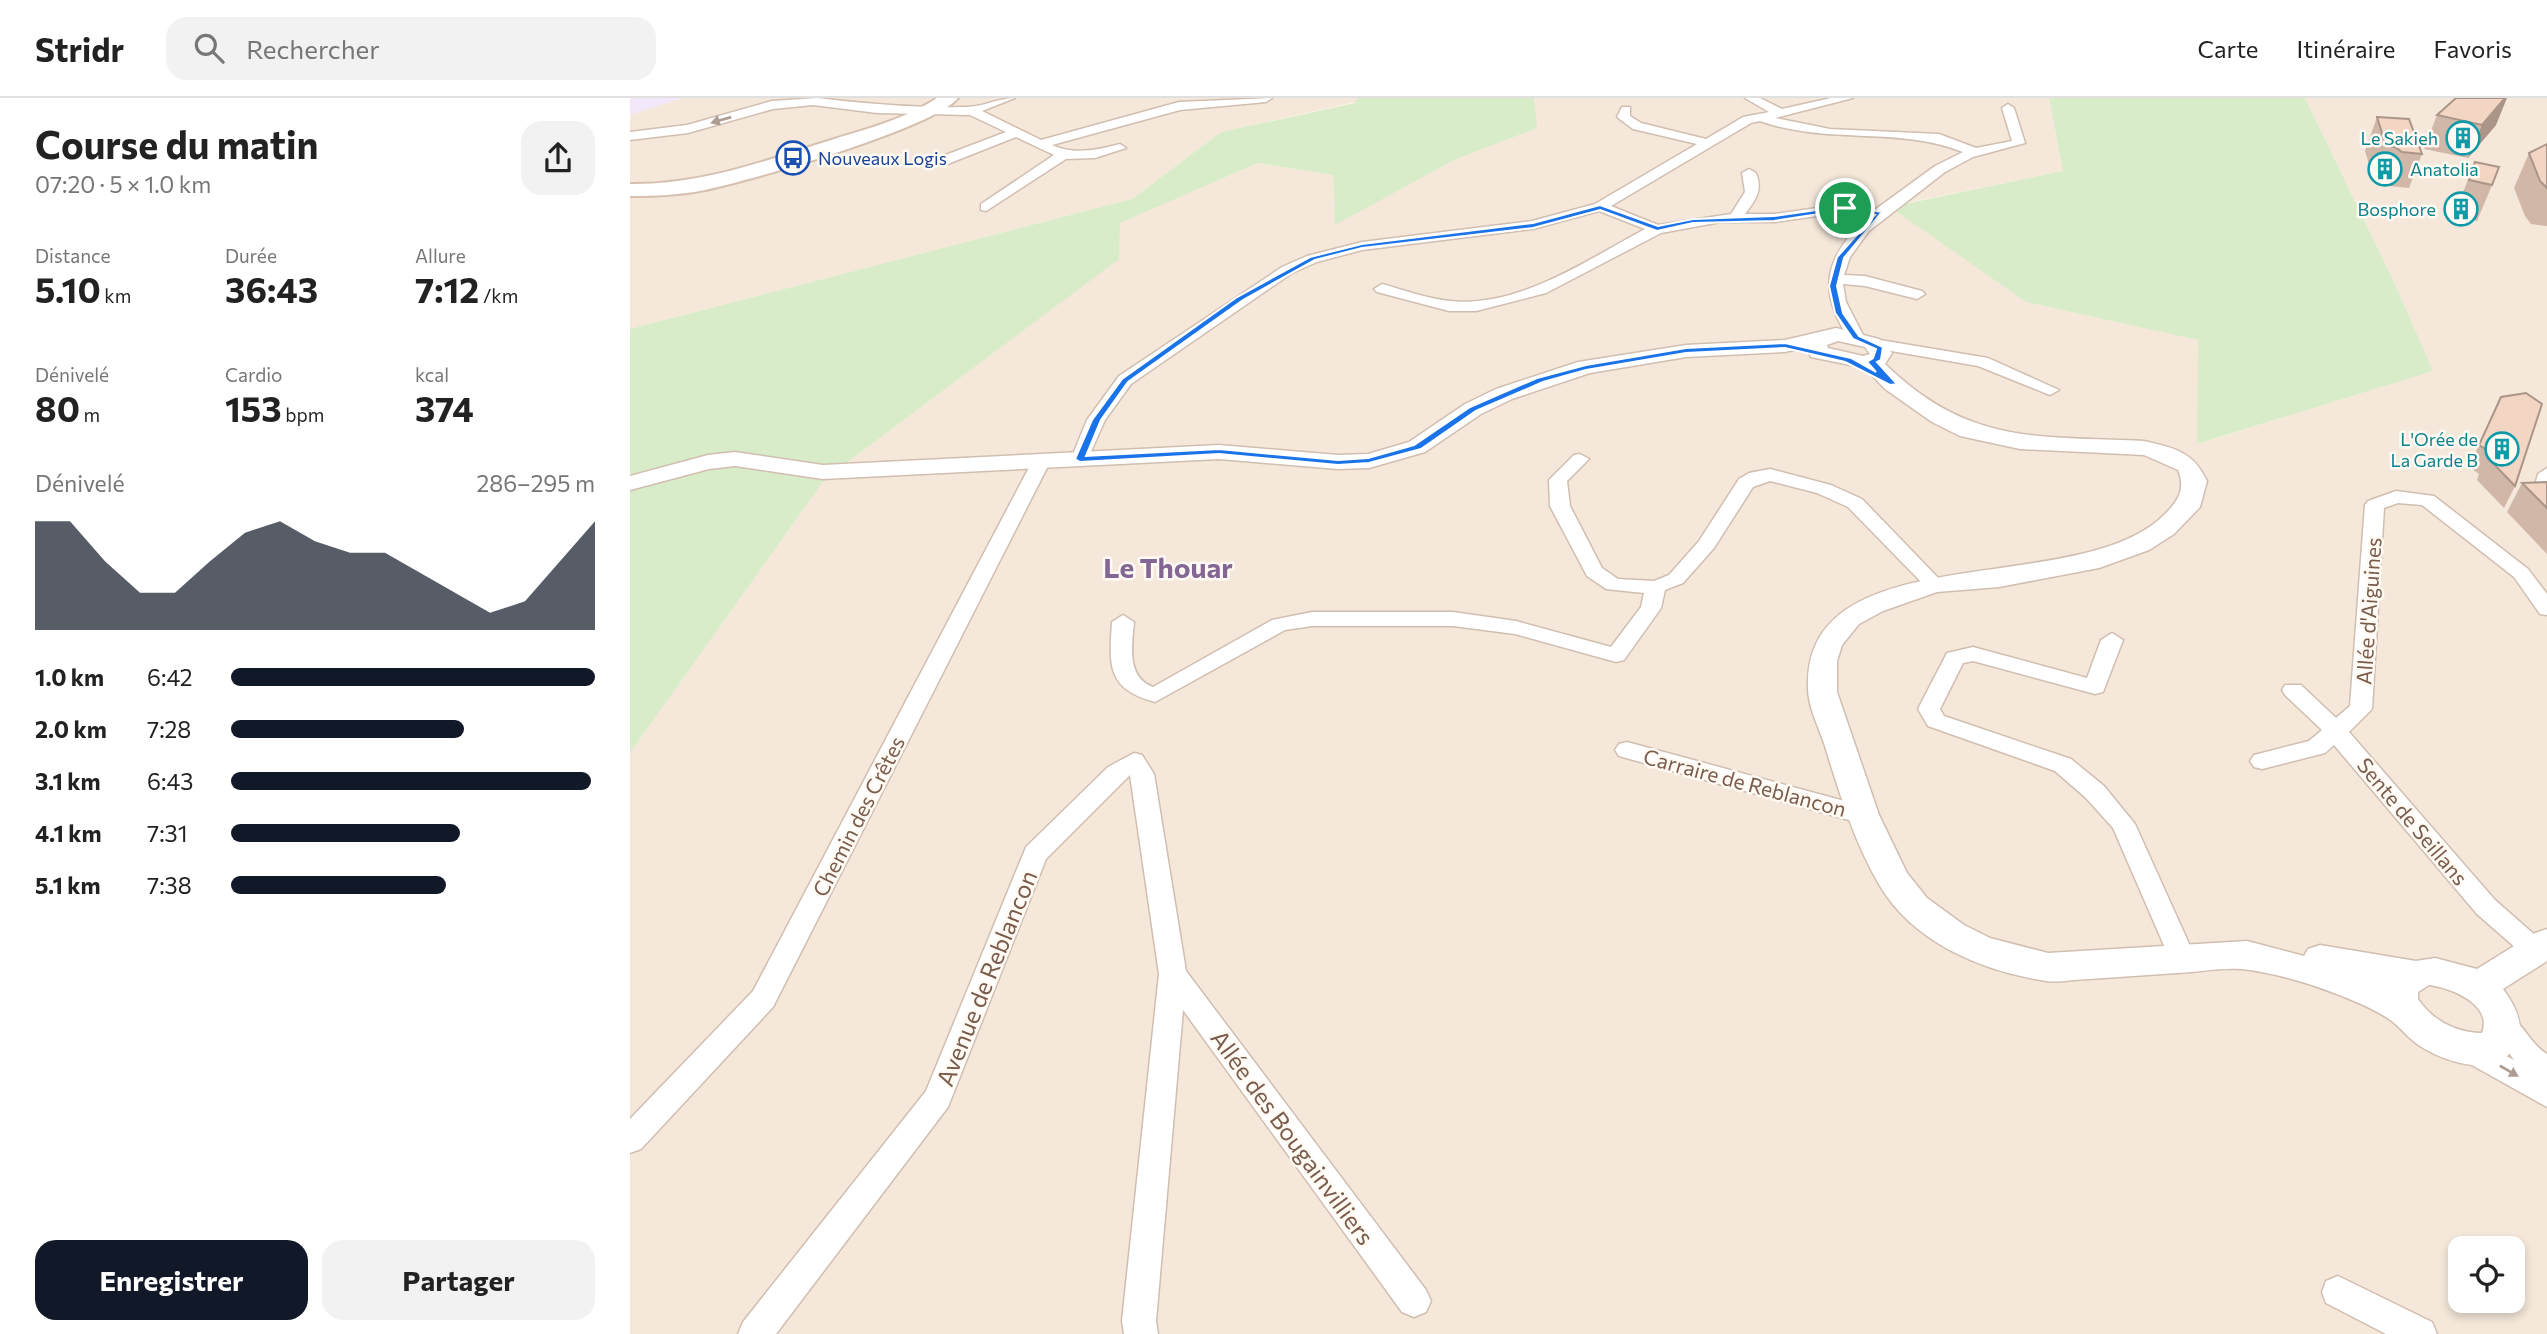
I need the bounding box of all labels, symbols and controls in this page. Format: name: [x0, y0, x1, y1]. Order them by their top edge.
search box: [166, 17, 656, 80]
text: Stridr: [35, 28, 124, 69]
icon: search: [190, 29, 228, 67]
text: Rechercher: [246, 33, 380, 64]
text: Carte: [2198, 34, 2259, 63]
text: Itinéraire: [2297, 34, 2396, 63]
text: Favoris: [2434, 34, 2512, 63]
one-way arrow: [711, 115, 732, 125]
building icon: Le Sakieh: [2444, 119, 2482, 157]
text: Course du matin: [35, 120, 318, 167]
button: share: [521, 121, 595, 195]
place label: Le Sakieh: [2361, 127, 2438, 149]
bus stop icon: Nouveaux Logis: [774, 139, 812, 177]
place label: Nouveaux Logis: [818, 147, 947, 169]
building icon: Anatolia: [2366, 150, 2404, 188]
place label: Anatolia: [2410, 158, 2479, 180]
text: 07:20 · 5 × 1.0 km: [35, 170, 211, 198]
pin: [1815, 178, 1875, 238]
icon: arrive: [1826, 189, 1864, 227]
building icon: Bosphore: [2442, 190, 2480, 228]
place label: Bosphore: [2358, 198, 2436, 220]
text: Distance: [35, 244, 111, 267]
text: Durée: [225, 244, 277, 267]
text: Allure: [415, 244, 466, 267]
text: 5.10: [35, 267, 101, 310]
text: 36:43: [225, 267, 318, 310]
text: 7:12: [415, 267, 479, 310]
text: km: [101, 284, 131, 307]
text: /km: [479, 284, 518, 307]
text: Dénivelé: [35, 363, 109, 386]
text: Cardio: [225, 363, 282, 386]
text: kcal: [415, 363, 449, 386]
text: 80: [35, 386, 80, 429]
text: 153: [225, 386, 282, 429]
text: 374: [415, 386, 474, 429]
text: m: [80, 403, 100, 426]
text: bpm: [282, 403, 324, 426]
place label: L'Orée de La Garde B: [2390, 428, 2478, 471]
building icon: L'Orée de La Garde B: [2483, 430, 2521, 468]
text: Dénivelé: [35, 469, 125, 497]
text: 286–295 m: [477, 469, 595, 497]
street label: Allée d'Aiguines: [2350, 537, 2386, 685]
district label: Le Thouar: [1103, 550, 1233, 584]
text: 1.0 km: [35, 663, 104, 691]
text: 6:42: [147, 663, 193, 691]
text: 2.0 km: [35, 715, 107, 743]
text: 7:28: [147, 715, 191, 743]
street label: Chemin des Crêtes: [807, 732, 909, 900]
street label: Carraire de Reblancon: [1641, 743, 1849, 821]
street label: Sente de Seillans: [2353, 752, 2473, 890]
text: 3.1 km: [35, 767, 101, 795]
text: 6:43: [147, 767, 193, 795]
text: 4.1 km: [35, 819, 101, 847]
text: 7:31: [147, 819, 188, 847]
street label: Avenue de Reblancon: [929, 866, 1043, 1090]
text: 5.1 km: [35, 871, 101, 899]
text: 7:38: [147, 871, 192, 899]
street label: Allée des Bougainvilliers: [1205, 1024, 1381, 1250]
one-way arrow: [2500, 1065, 2519, 1078]
map controls: [2448, 1236, 2525, 1313]
button: locate: [2448, 1236, 2525, 1313]
button: Enregistrer: [35, 1240, 308, 1320]
button: Partager: [322, 1240, 595, 1320]

